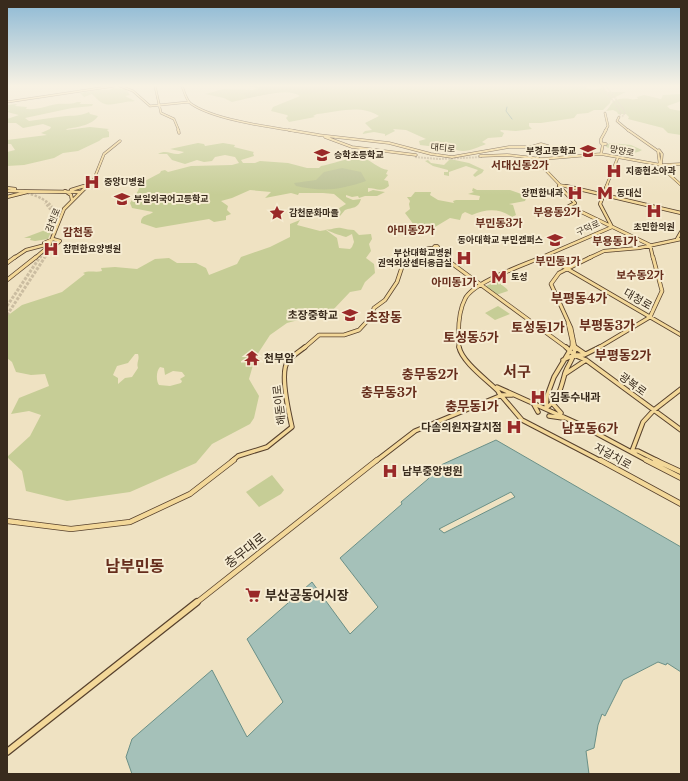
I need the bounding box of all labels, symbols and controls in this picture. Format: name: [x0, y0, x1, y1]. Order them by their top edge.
street label: 대티로: [430, 141, 456, 154]
school or university icon: 부경고등학교: [579, 142, 597, 160]
street label: 망양로: [609, 143, 635, 158]
place label: 부경고등학교: [526, 145, 576, 156]
school or university icon: 승학초등학교: [313, 146, 331, 164]
place label: 승학초등학교: [334, 149, 384, 160]
district label: 서대신동2가: [491, 158, 549, 172]
hospital icon: 지종현소아과: [605, 162, 623, 180]
place label: 지종현소아과: [626, 165, 676, 176]
hospital icon: 중앙U병원: [83, 173, 101, 191]
place label: 중앙U병원: [104, 176, 145, 187]
hospital icon: 장편한내과: [566, 184, 584, 202]
metro station icon: 동대신: [596, 184, 614, 202]
place label: 장편한내과: [522, 187, 564, 198]
place label: 동대신: [616, 187, 642, 198]
school or university icon: 부일외국어고등학교: [113, 190, 131, 208]
place label: 부일외국어고등학교: [134, 193, 209, 204]
hospital icon: 초민한의원: [645, 202, 663, 220]
place icon: 감천문화마을: [268, 204, 286, 222]
district label: 부용동2가: [533, 205, 581, 219]
street label: 감천로: [43, 206, 62, 233]
place label: 감천문화마을: [289, 207, 339, 218]
district label: 부민동3가: [475, 216, 523, 230]
street label: 구덕로: [574, 217, 601, 238]
place label: 초민한의원: [633, 221, 675, 232]
district label: 아미동2가: [387, 223, 435, 237]
district label: 감천동: [63, 225, 93, 239]
school or university icon: 동아대학교 부민캠퍼스: [546, 231, 564, 249]
place label: 동아대학교 부민캠퍼스: [457, 234, 543, 245]
district label: 부용동1가: [592, 234, 638, 248]
hospital icon: 참편한요양병원: [42, 240, 60, 258]
place label: 참편한요양병원: [63, 243, 121, 254]
place label: 부산대학교병원 권역외상센터응급실: [377, 247, 452, 268]
hospital icon: 부산대학교병원 권역외상센터응급실: [455, 249, 473, 267]
district label: 부민동1가: [535, 254, 581, 268]
metro station icon: 토성: [490, 268, 508, 286]
district label: 보수동2가: [616, 268, 664, 282]
place label: 토성: [511, 271, 528, 282]
district label: 아미동1가: [431, 275, 477, 289]
street label: 대청로: [621, 285, 655, 313]
district label: 부평동4가: [551, 290, 607, 307]
school or university icon: 초장중학교: [341, 306, 359, 324]
place label: 초장중학교: [287, 308, 338, 322]
district label: 초장동: [366, 309, 402, 326]
district label: 부평동3가: [579, 317, 635, 334]
district label: 토성동1가: [511, 319, 565, 336]
district label: 토성동5가: [443, 329, 499, 346]
district label: 부평동2가: [595, 347, 651, 364]
temple icon: 천부암: [243, 349, 261, 367]
place label: 천부암: [264, 351, 294, 365]
district label: 서구: [503, 362, 531, 381]
district label: 충무동2가: [402, 366, 458, 383]
street label: 광복로: [617, 369, 649, 399]
street label: 해돋이로: [270, 384, 288, 426]
district label: 충무동3가: [361, 384, 417, 401]
hospital icon: 김동수내과: [529, 388, 547, 406]
place label: 김동수내과: [550, 390, 601, 404]
district label: 충무동1가: [445, 398, 499, 415]
hospital icon: 다솜의원자갈치점: [505, 418, 523, 436]
place label: 다솜의원자갈치점: [421, 420, 502, 434]
district label: 남포동6가: [562, 420, 618, 437]
street label: 자갈치로: [592, 440, 634, 472]
hospital icon: 남부중앙병원: [381, 462, 399, 480]
place label: 남부중앙병원: [402, 464, 463, 478]
street label: 충무대로: [221, 529, 269, 572]
district label: 남부민동: [106, 556, 164, 576]
supermarket icon: 부산공동어시장: [244, 586, 262, 604]
place label: 부산공동어시장: [265, 587, 349, 604]

